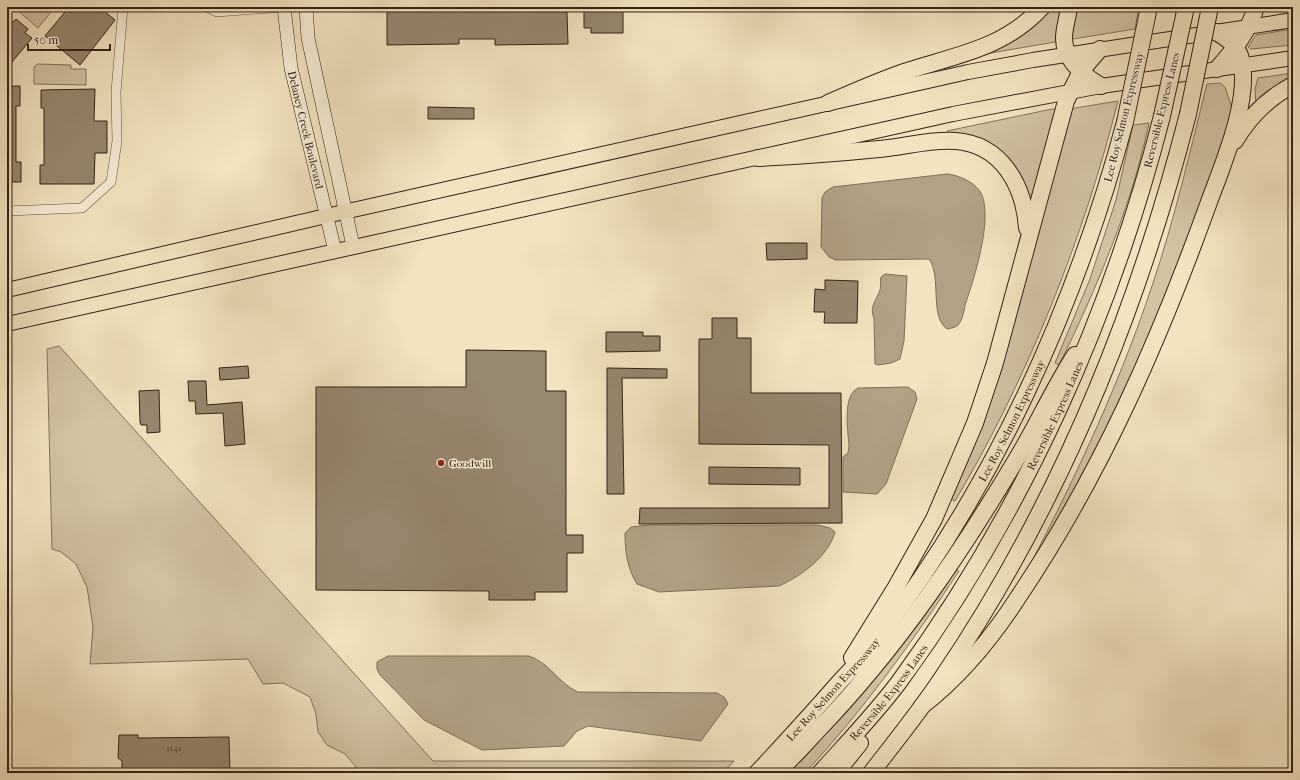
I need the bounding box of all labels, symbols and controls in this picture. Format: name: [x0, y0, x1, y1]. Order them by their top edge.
scale bar: [28, 26, 110, 52]
text: 50 m: [34, 33, 58, 47]
street label: Lee Roy Selmon Expressway: [1101, 49, 1147, 184]
street label: Reversible Express Lanes: [1141, 51, 1183, 169]
street label: Delaney Creek Boulevard: [285, 70, 327, 191]
street label: Lee Roy Selmon Expressway: [976, 357, 1048, 484]
street label: Reversible Express Lanes: [1024, 359, 1086, 472]
place label: Goodwill: [449, 457, 491, 470]
marker: Goodwill: [436, 458, 446, 468]
street label: Lee Roy Selmon Expressway: [783, 634, 883, 744]
street label: Reversible Express Lanes: [847, 642, 930, 743]
house number: 1141: [167, 743, 181, 753]

